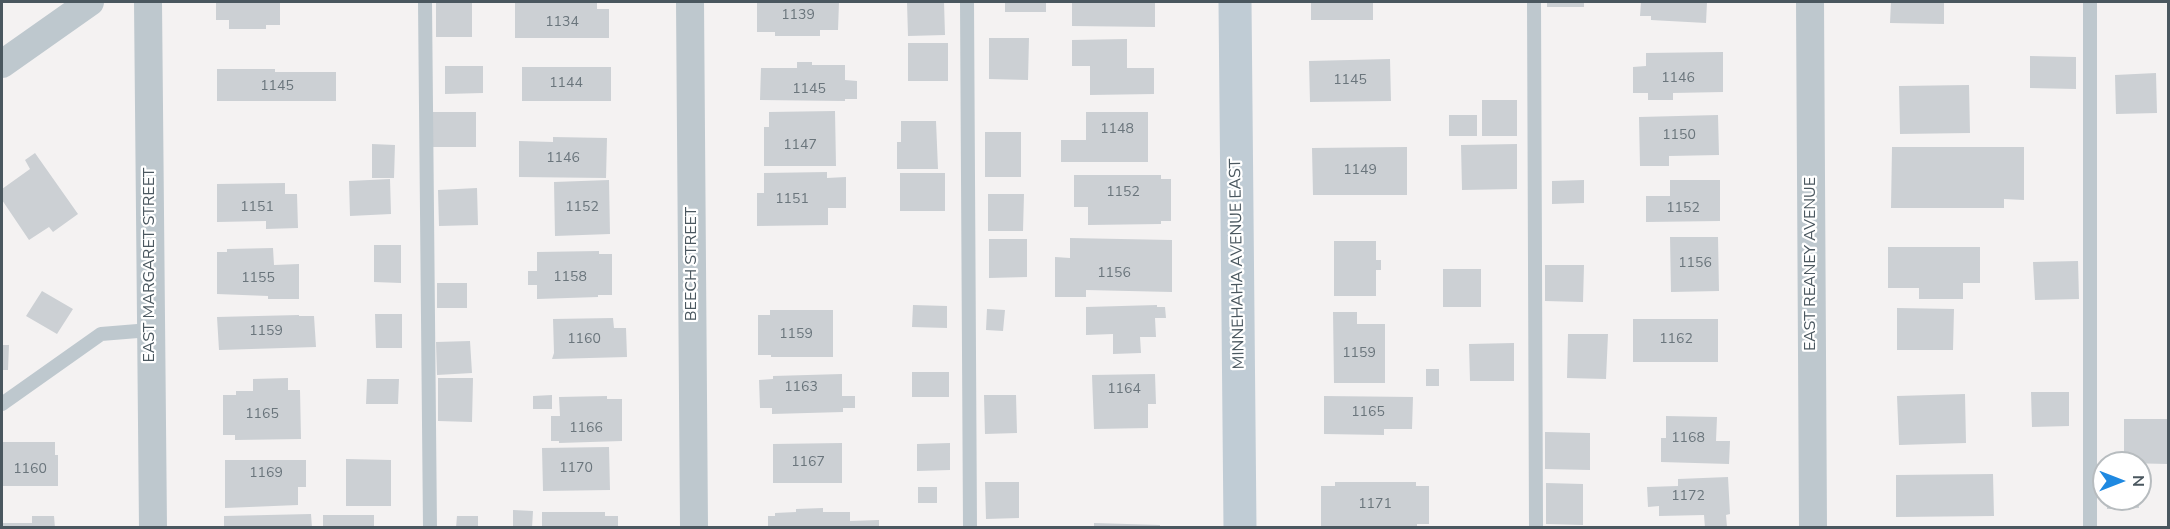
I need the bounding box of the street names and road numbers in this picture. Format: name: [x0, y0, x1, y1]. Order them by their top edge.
street label: MINNEHAHA AVENUE EAST: [1227, 159, 1249, 369]
street label: EAST MARGARET STREET: [140, 168, 160, 362]
street label: EAST REANEY AVENUE: [1801, 177, 1821, 351]
street label: BEECH STREET: [682, 207, 702, 321]

